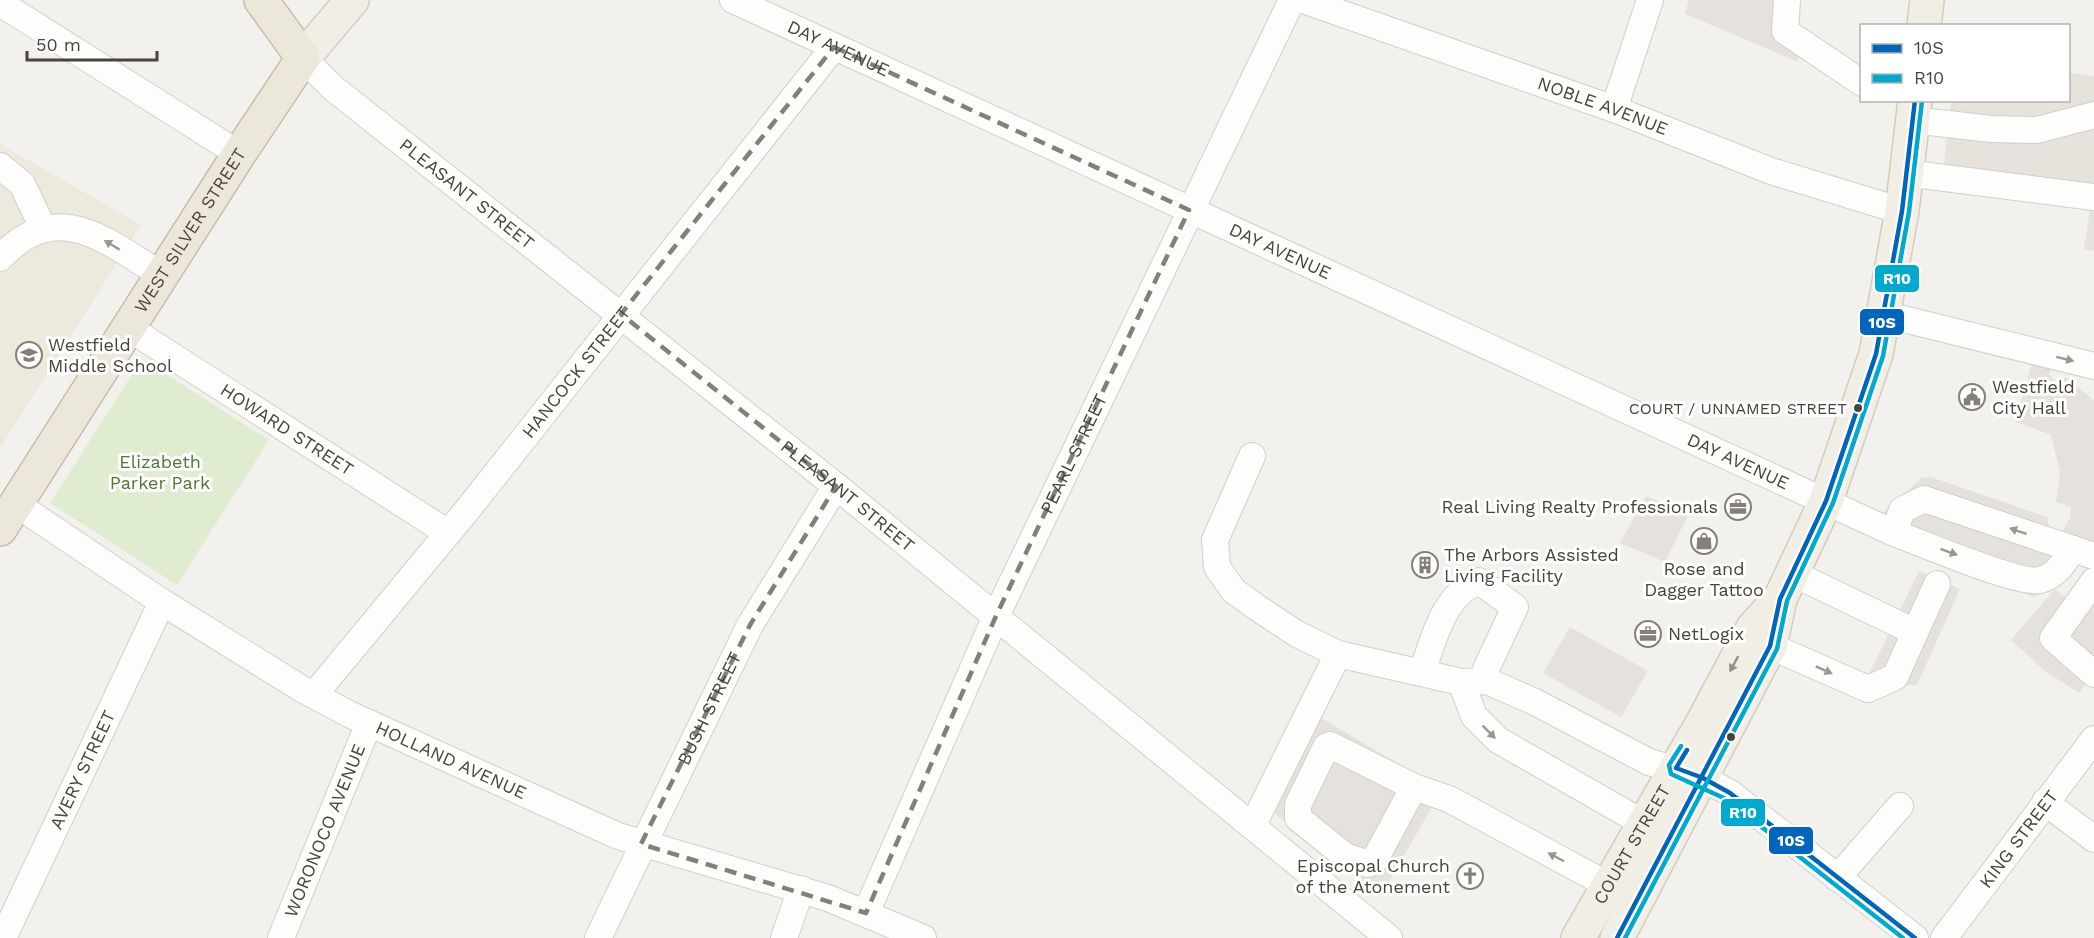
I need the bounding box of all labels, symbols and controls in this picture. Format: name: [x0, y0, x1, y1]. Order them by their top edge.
street label: DAY AVENUE: [784, 16, 893, 80]
scale bar: [27, 24, 158, 62]
legend: [1860, 24, 2070, 102]
text: 50 m: [36, 34, 81, 55]
text: 10S: [1914, 37, 1944, 58]
text: R10: [1914, 67, 1944, 88]
street label: NOBLE AVENUE: [1535, 72, 1671, 139]
street label: PLEASANT STREET: [396, 134, 539, 253]
street label: WEST SILVER STREET: [130, 144, 250, 316]
street label: DAY AVENUE: [1226, 218, 1335, 283]
one-way arrow: [104, 239, 120, 250]
line badge: R10: [1874, 264, 1920, 293]
text: R10: [1883, 269, 1911, 288]
street label: HANCOCK STREET: [517, 302, 635, 442]
line badge: 10S: [1859, 308, 1905, 336]
text: 10S: [1868, 313, 1896, 332]
place label: Westfield Middle School: [48, 334, 173, 376]
school or university icon: Westfield Middle School: [14, 340, 44, 370]
one-way arrow: [2056, 355, 2074, 365]
place label: Westfield City Hall: [1992, 376, 2075, 418]
street label: HOWARD STREET: [217, 379, 358, 480]
public building icon: Westfield City Hall: [1957, 382, 1987, 412]
street label: PEARL STREET: [1036, 390, 1111, 517]
place label: COURT / UNNAMED STREET: [1629, 399, 1847, 418]
marker: COURT / UNNAMED STREET: [1852, 402, 1864, 414]
street label: DAY AVENUE: [1684, 429, 1793, 493]
street label: PLEASANT STREET: [777, 435, 919, 556]
park label: Elizabeth Parker Park: [110, 451, 210, 493]
office icon: Real Living Realty Professionals: [1723, 492, 1753, 522]
place label: Real Living Realty Professionals: [1442, 496, 1718, 517]
one-way arrow: [2009, 525, 2027, 535]
shop icon: Rose and Dagger Tattoo: [1689, 526, 1719, 556]
place label: The Arbors Assisted Living Facility: [1444, 544, 1619, 586]
one-way arrow: [1940, 548, 1958, 558]
building icon: The Arbors Assisted Living Facility: [1410, 550, 1440, 580]
place label: Rose and Dagger Tattoo: [1644, 558, 1764, 600]
office icon: NetLogix: [1633, 619, 1663, 649]
place label: NetLogix: [1668, 623, 1744, 644]
street label: BUSH STREET: [673, 648, 745, 768]
one-way arrow: [1729, 655, 1739, 672]
one-way arrow: [1815, 665, 1833, 675]
street label: AVERY STREET: [45, 707, 119, 832]
street label: HOLLAND AVENUE: [373, 717, 530, 803]
one-way arrow: [1482, 724, 1496, 738]
unlabelled marker: [1725, 731, 1737, 743]
street label: WORONOCO AVENUE: [280, 741, 369, 920]
street label: COURT STREET: [1589, 781, 1674, 908]
street label: KING STREET: [1975, 785, 2062, 892]
line badge: R10: [1720, 798, 1766, 827]
text: R10: [1729, 803, 1757, 822]
line badge: 10S: [1768, 826, 1814, 855]
text: 10S: [1777, 831, 1805, 850]
one-way arrow: [1548, 852, 1565, 862]
place label: Episcopal Church of the Atonement: [1296, 855, 1450, 897]
church icon: Episcopal Church of the Atonement: [1455, 861, 1485, 891]

